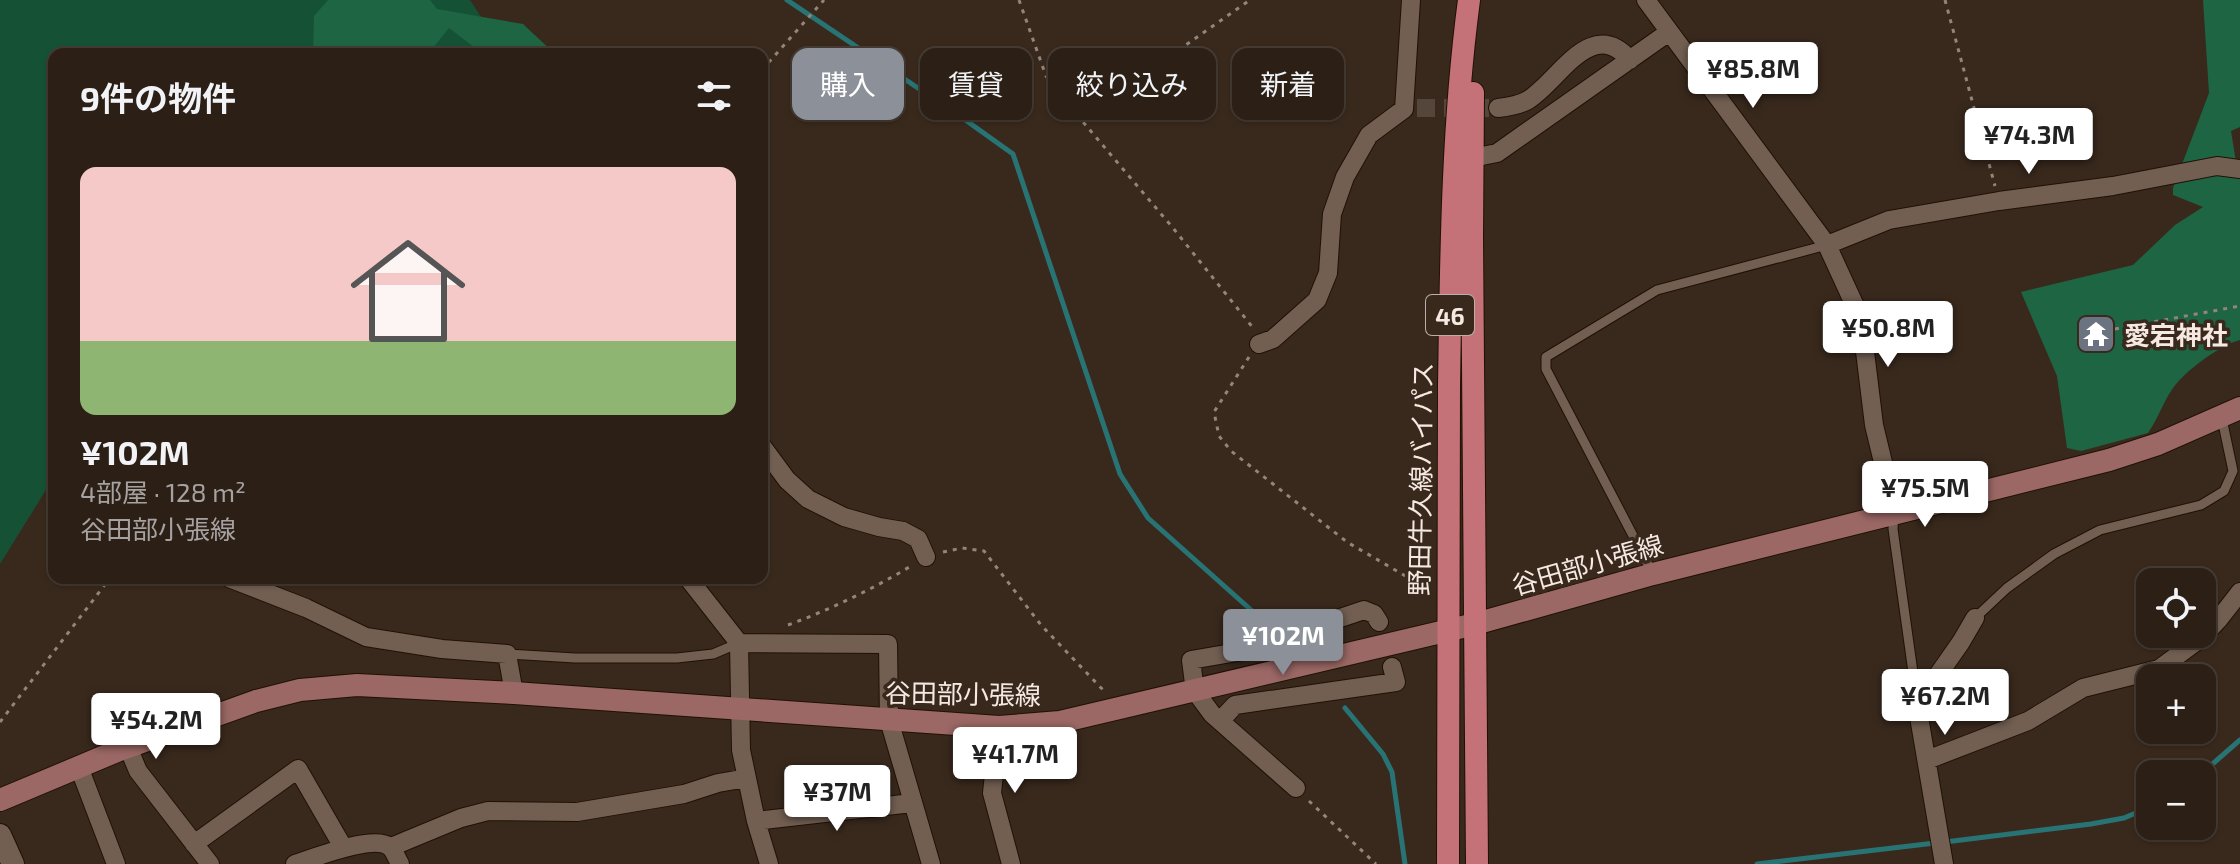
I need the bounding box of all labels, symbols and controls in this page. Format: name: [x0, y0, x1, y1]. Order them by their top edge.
pin: ¥85.8M: [1688, 42, 1818, 110]
chip: 購入: [792, 48, 904, 120]
chip: 賃貸: [920, 48, 1032, 120]
chip: 絞り込み: [1048, 48, 1216, 120]
chip: 新着: [1232, 48, 1344, 120]
text: ¥85.8M: [1706, 52, 1800, 83]
icon: filters: [692, 74, 736, 118]
text: 9件の物件: [80, 77, 236, 118]
pin: ¥74.3M: [1964, 108, 2094, 176]
text: ¥74.3M: [1983, 118, 2075, 149]
icon: home: [336, 219, 480, 363]
road number: 46: [1426, 295, 1474, 335]
pin: ¥50.8M: [1823, 301, 1953, 369]
text: ¥50.8M: [1841, 311, 1935, 342]
temple icon: 愛宕神社: [2075, 313, 2117, 355]
place label: 愛宕神社: [2124, 319, 2228, 350]
street label: 野田牛久線バイパス: [1402, 362, 1438, 596]
text: ¥102M: [80, 431, 190, 472]
pin: ¥75.5M: [1860, 461, 1990, 529]
text: ¥75.5M: [1880, 471, 1970, 502]
text: 4部屋 · 128 m²: [80, 476, 246, 507]
text: 谷田部小張線: [80, 513, 236, 544]
street label: 谷田部小張線: [1508, 528, 1666, 600]
map controls: [2136, 568, 2216, 840]
button: locate: [2136, 568, 2216, 648]
pin: ¥102M: [1227, 609, 1339, 677]
text: ¥102M: [1241, 619, 1325, 650]
button: +: [2136, 664, 2216, 744]
pin: ¥67.2M: [1880, 669, 2010, 737]
street label: 谷田部小張線: [885, 676, 1041, 710]
text: ¥67.2M: [1900, 679, 1990, 710]
pin: ¥54.2M: [91, 693, 221, 761]
text: ¥54.2M: [109, 703, 203, 734]
pin: ¥41.7M: [950, 727, 1080, 795]
text: ¥41.7M: [971, 737, 1059, 768]
button: −: [2136, 760, 2216, 840]
pin: ¥37M: [790, 765, 884, 833]
text: ¥37M: [802, 775, 872, 806]

